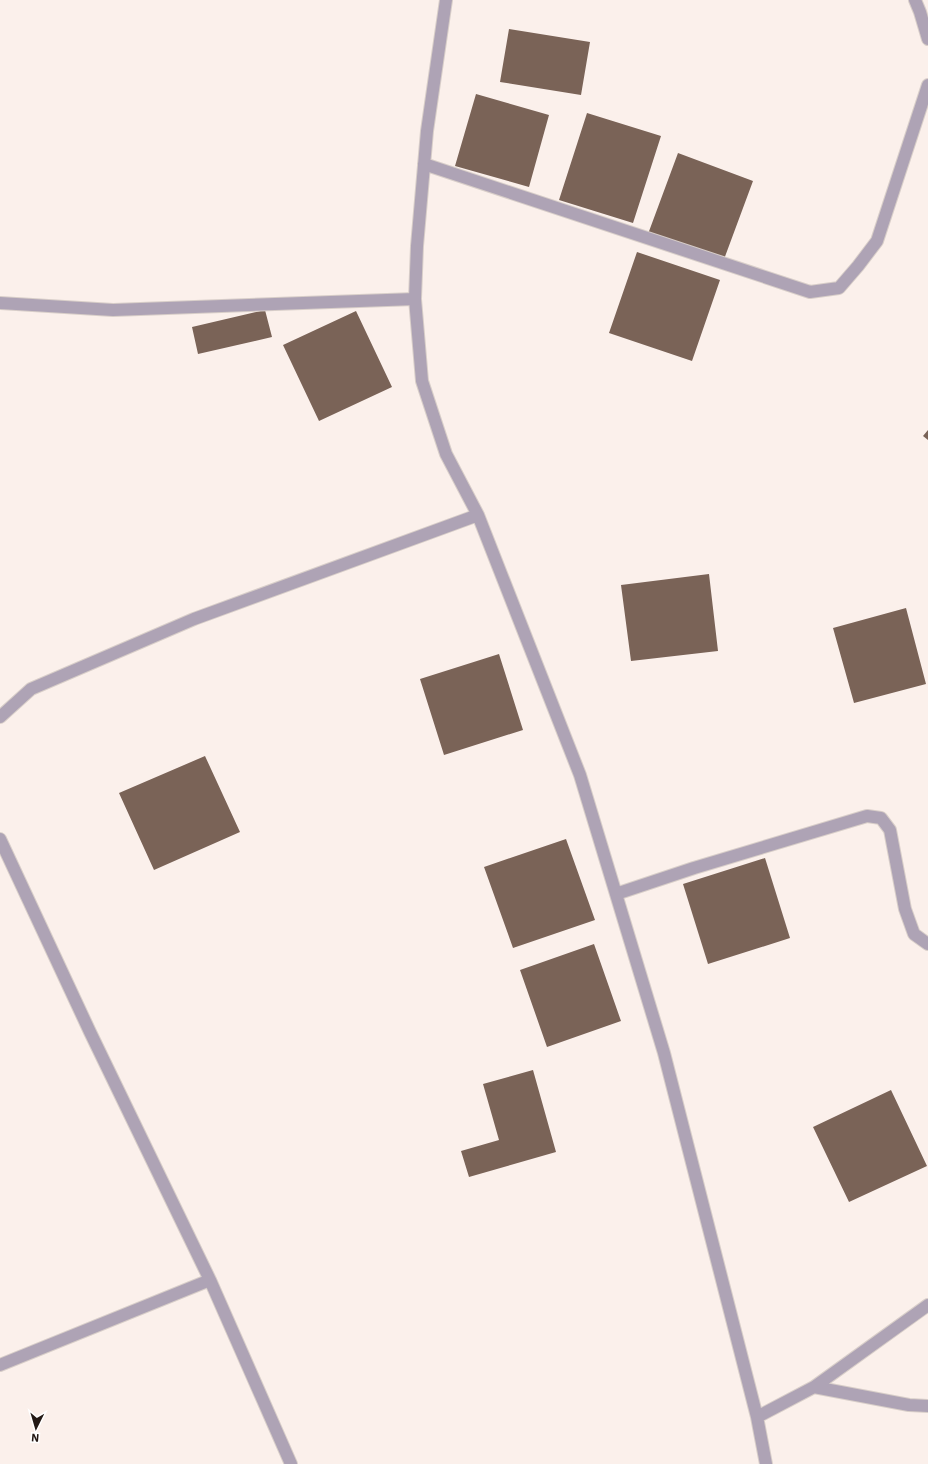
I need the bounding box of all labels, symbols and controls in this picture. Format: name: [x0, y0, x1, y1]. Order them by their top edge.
north arrow: [16, 1408, 56, 1448]
text: N: [31, 1431, 40, 1445]

